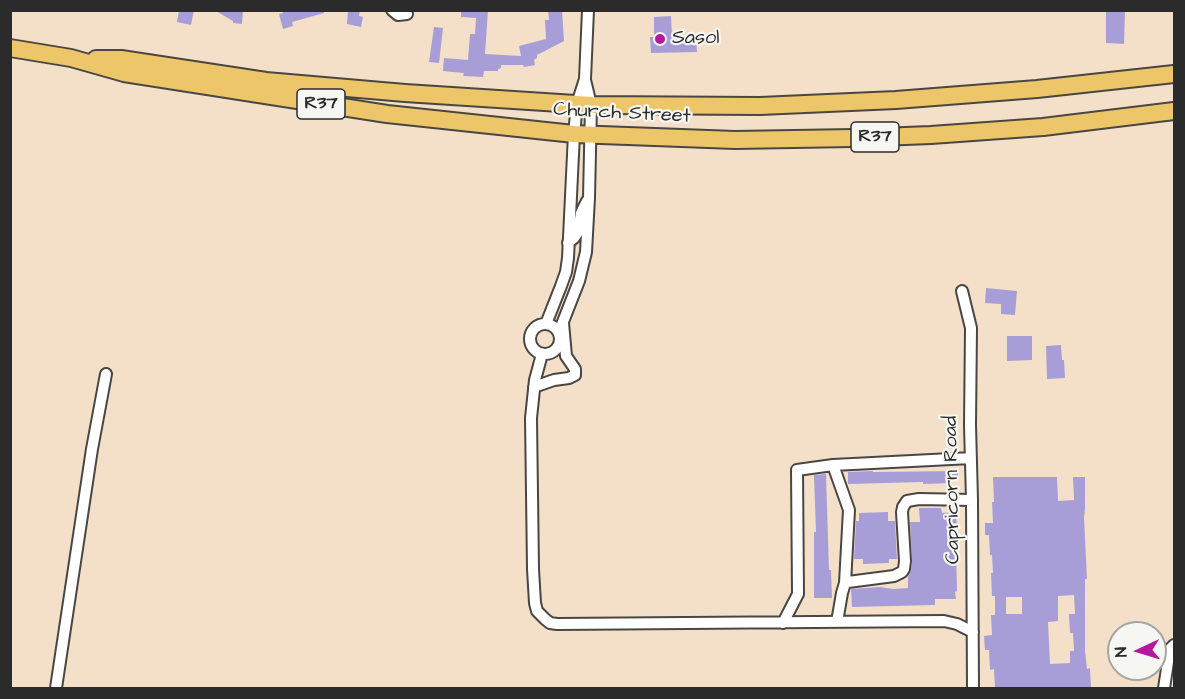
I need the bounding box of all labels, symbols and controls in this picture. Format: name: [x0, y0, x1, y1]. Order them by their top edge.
place label: Sasol: [672, 27, 719, 51]
marker: Sasol: [653, 32, 667, 46]
road number: R37: [297, 89, 345, 119]
street label: Church Street: [553, 98, 691, 130]
road number: R37: [851, 122, 899, 152]
street label: Capricorn Road: [940, 416, 966, 564]
north arrow: [1107, 621, 1167, 681]
text: N: [1110, 646, 1132, 658]

